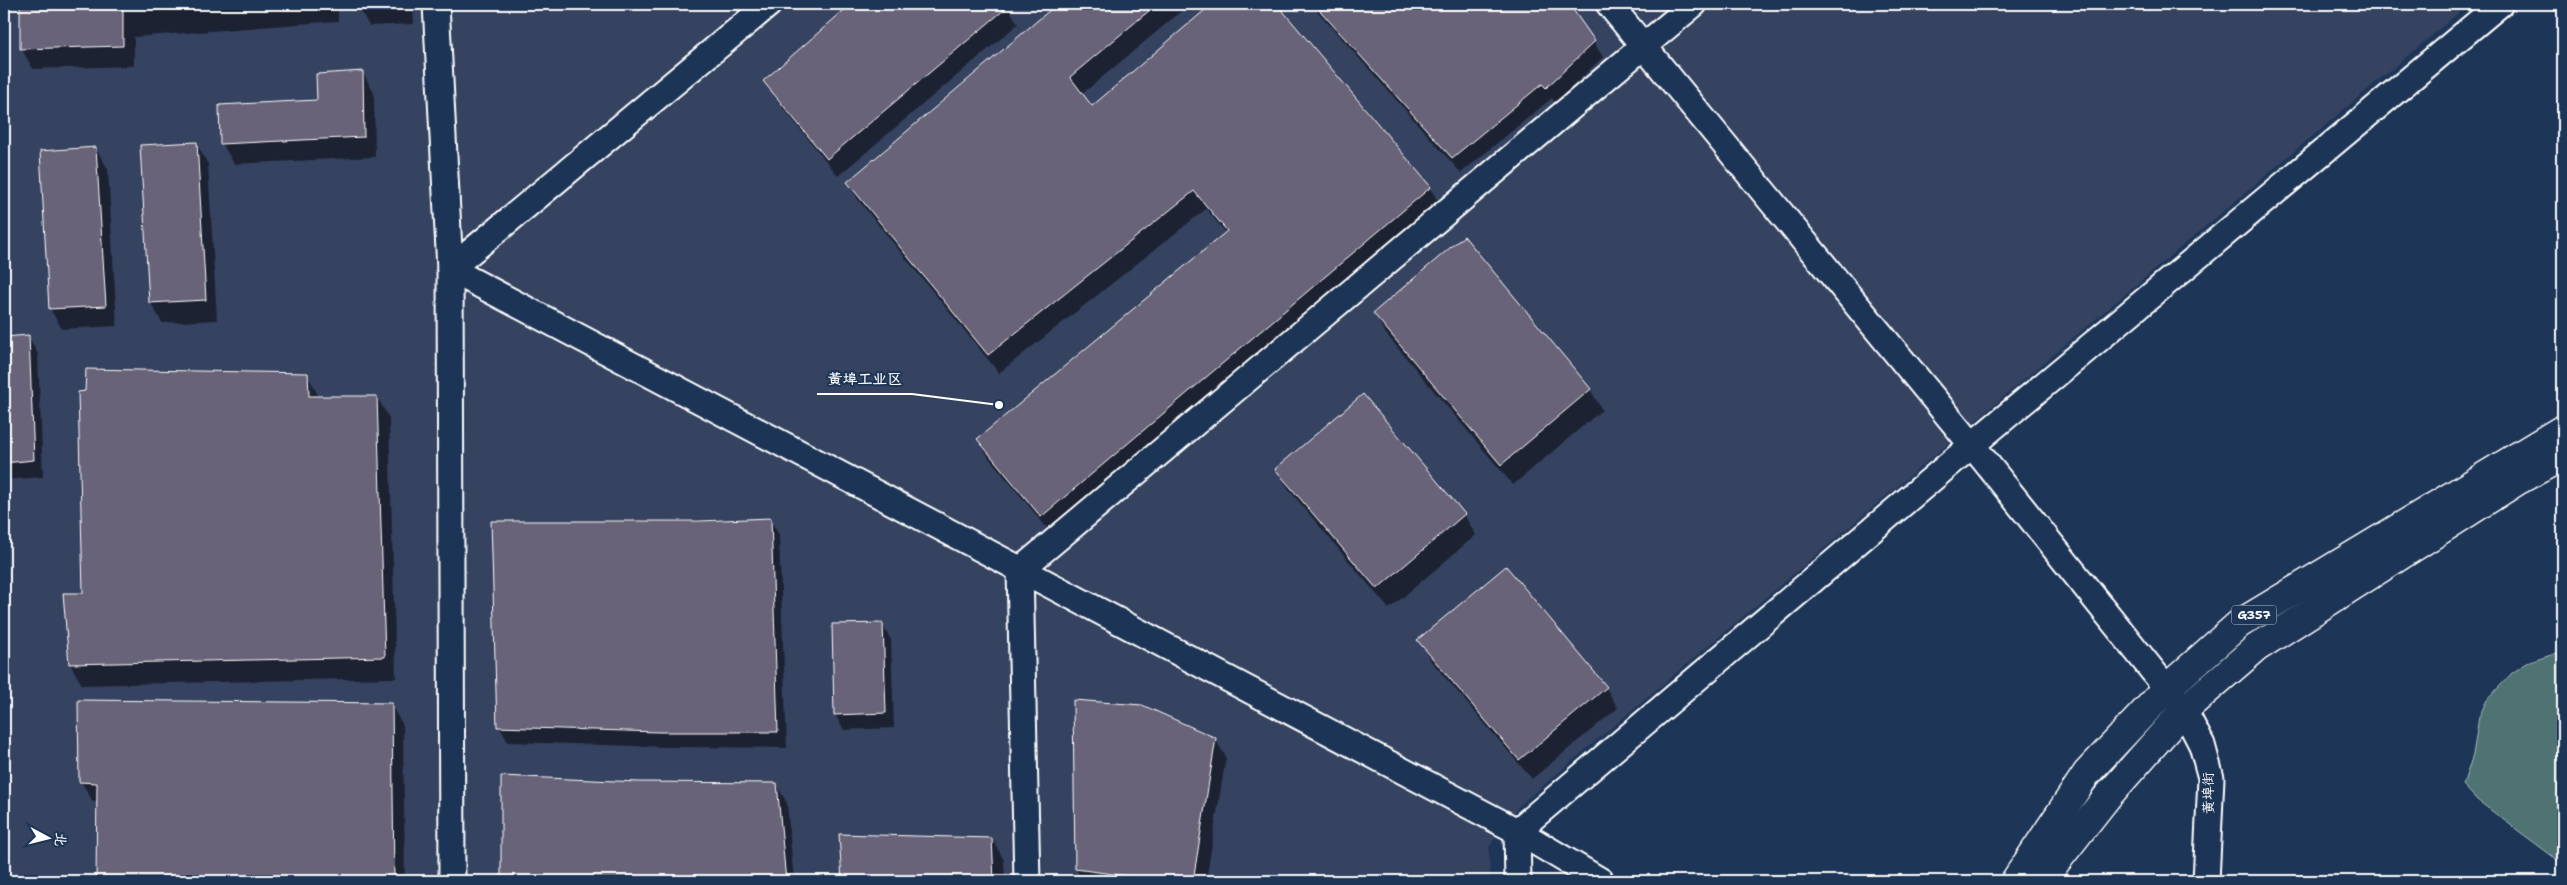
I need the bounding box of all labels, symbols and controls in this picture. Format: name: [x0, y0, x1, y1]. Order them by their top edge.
callout: 黄埠工业区: [817, 364, 912, 394]
text: 黄埠工业区: [827, 369, 903, 389]
road number: G357: [2232, 606, 2276, 624]
street label: 黄埠街: [2199, 772, 2217, 814]
north arrow: [22, 812, 72, 862]
text: 北: [51, 832, 71, 848]

